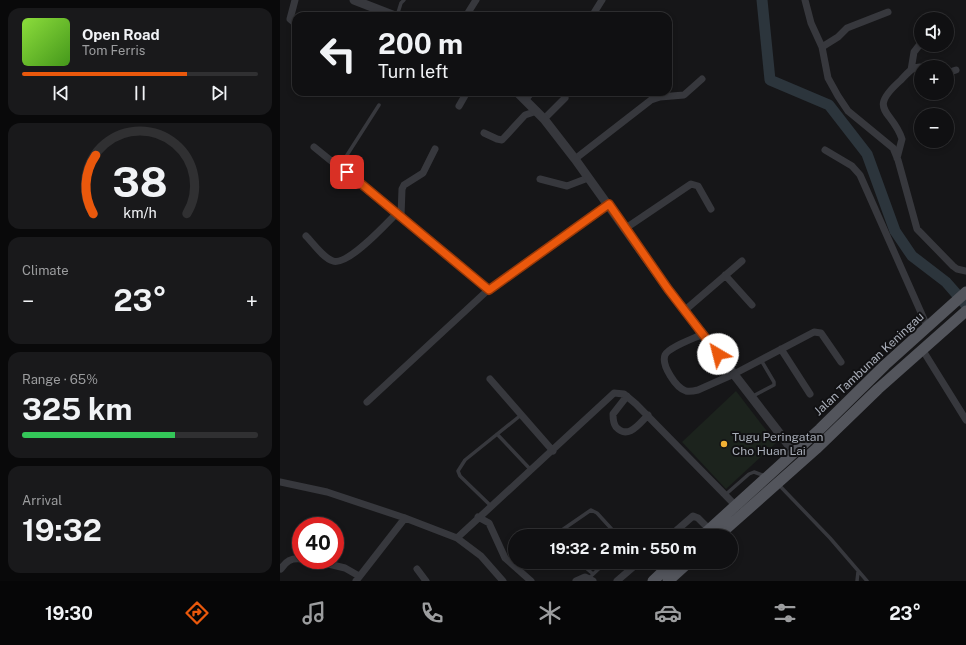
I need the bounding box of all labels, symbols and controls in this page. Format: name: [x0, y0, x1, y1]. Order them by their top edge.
map controls: [914, 12, 954, 148]
button: sound: [914, 12, 954, 52]
text: Open Road: [82, 26, 160, 43]
text: 200 m: [378, 27, 463, 60]
icon: left: [312, 28, 364, 80]
text: Tom Ferris: [82, 43, 145, 58]
button: +: [914, 60, 954, 100]
text: Turn left: [378, 61, 448, 82]
icon: previous: [50, 82, 72, 104]
icon: pause: [129, 82, 151, 104]
icon: next: [208, 82, 230, 104]
button: −: [914, 108, 954, 148]
pin: [330, 155, 364, 189]
text: 38: [112, 157, 168, 206]
icon: arrive: [336, 161, 358, 183]
text: km/h: [123, 203, 157, 220]
text: Climate: [22, 263, 69, 278]
text: 23°: [113, 282, 167, 318]
text: −: [22, 288, 34, 314]
text: +: [246, 288, 258, 314]
street label: Jalan Tambunan Keningau: [811, 309, 927, 418]
position arrow: [697, 333, 739, 375]
text: Range · 65%: [22, 372, 98, 387]
text: 325 km: [22, 391, 132, 427]
place label: Tugu Peringatan Cho Huan Lai: [732, 430, 823, 458]
marker: Tugu Peringatan Cho Huan Lai: [719, 439, 729, 449]
text: Arrival: [22, 493, 62, 508]
text: 19:32: [22, 512, 102, 548]
speed limit sign: 40: [292, 517, 344, 569]
text: 19:32 · 2 min · 550 m: [549, 540, 697, 557]
icon: directions: [183, 599, 211, 627]
icon: music: [300, 599, 328, 627]
icon: phone: [418, 599, 446, 627]
icon: climate: [536, 599, 564, 627]
icon: car: [654, 599, 682, 627]
icon: filters: [771, 599, 799, 627]
text: 19:30: [45, 603, 93, 624]
text: 23°: [889, 603, 921, 624]

